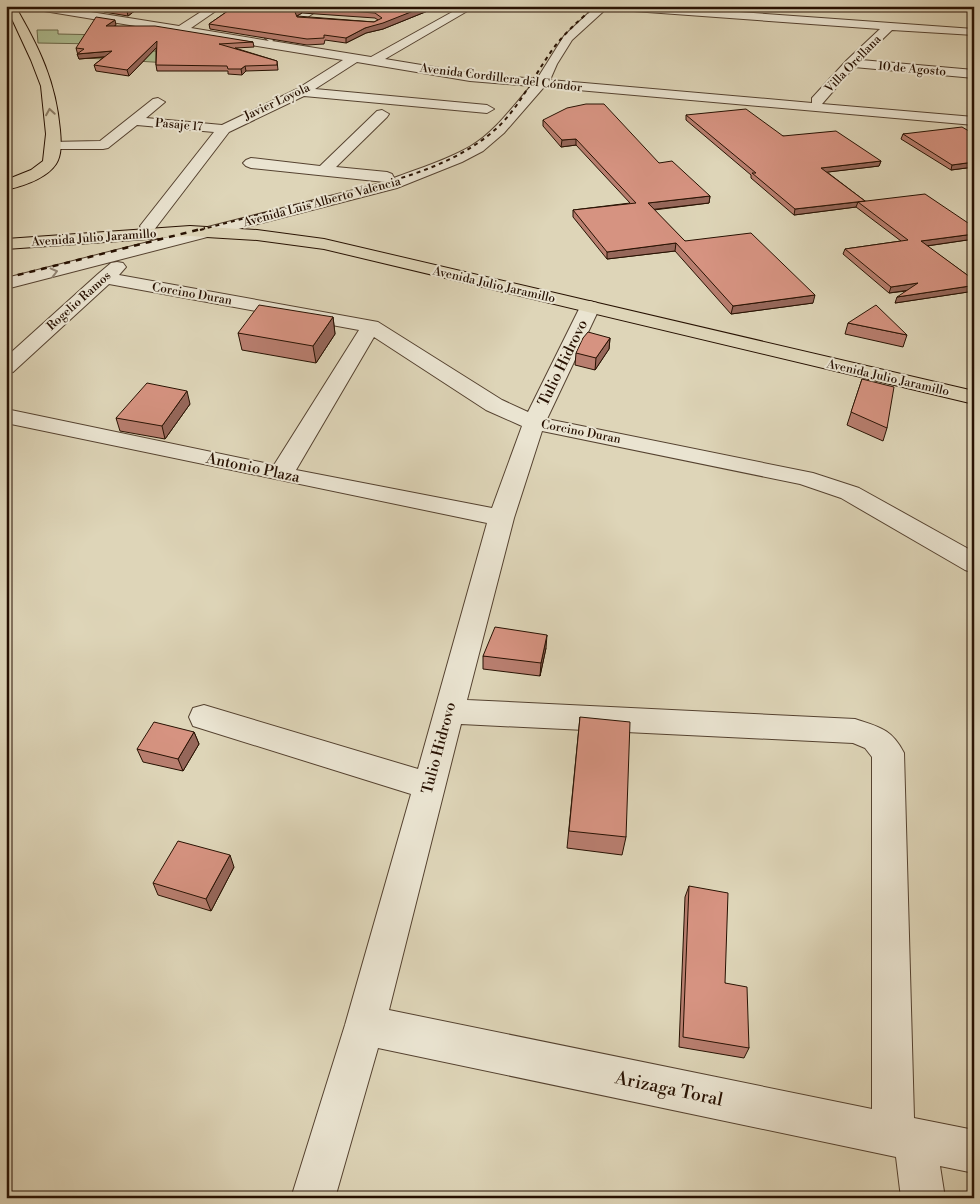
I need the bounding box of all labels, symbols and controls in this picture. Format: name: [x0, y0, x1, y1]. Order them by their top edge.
street label: Villa Orellana: [821, 31, 885, 97]
street label: 10 de Agosto: [877, 59, 947, 79]
street label: Avenida Cordillera del Cóndor: [418, 60, 583, 95]
street label: Javier Loyola: [241, 80, 313, 124]
one-way arrow: [46, 108, 56, 117]
street label: Pasaje 17: [154, 115, 204, 135]
street label: Avenida Luis Alberto Valencia: [241, 173, 403, 231]
street label: Avenida Julio Jaramillo: [30, 226, 157, 250]
street label: Avenida Julio Jaramillo: [430, 263, 557, 306]
one-way arrow: [49, 267, 58, 278]
street label: Rogelio Ramos: [44, 268, 114, 334]
street label: Corcino Duran: [151, 280, 233, 308]
street label: Tulio Hidrovo: [534, 316, 592, 410]
street label: Avenida Julio Jaramillo: [824, 356, 951, 399]
street label: Corcino Duran: [540, 417, 622, 447]
street label: Antonio Plaza: [203, 449, 302, 487]
street label: Tulio Hidrovo: [418, 700, 460, 796]
street label: Arizaga Toral: [612, 1066, 726, 1112]

